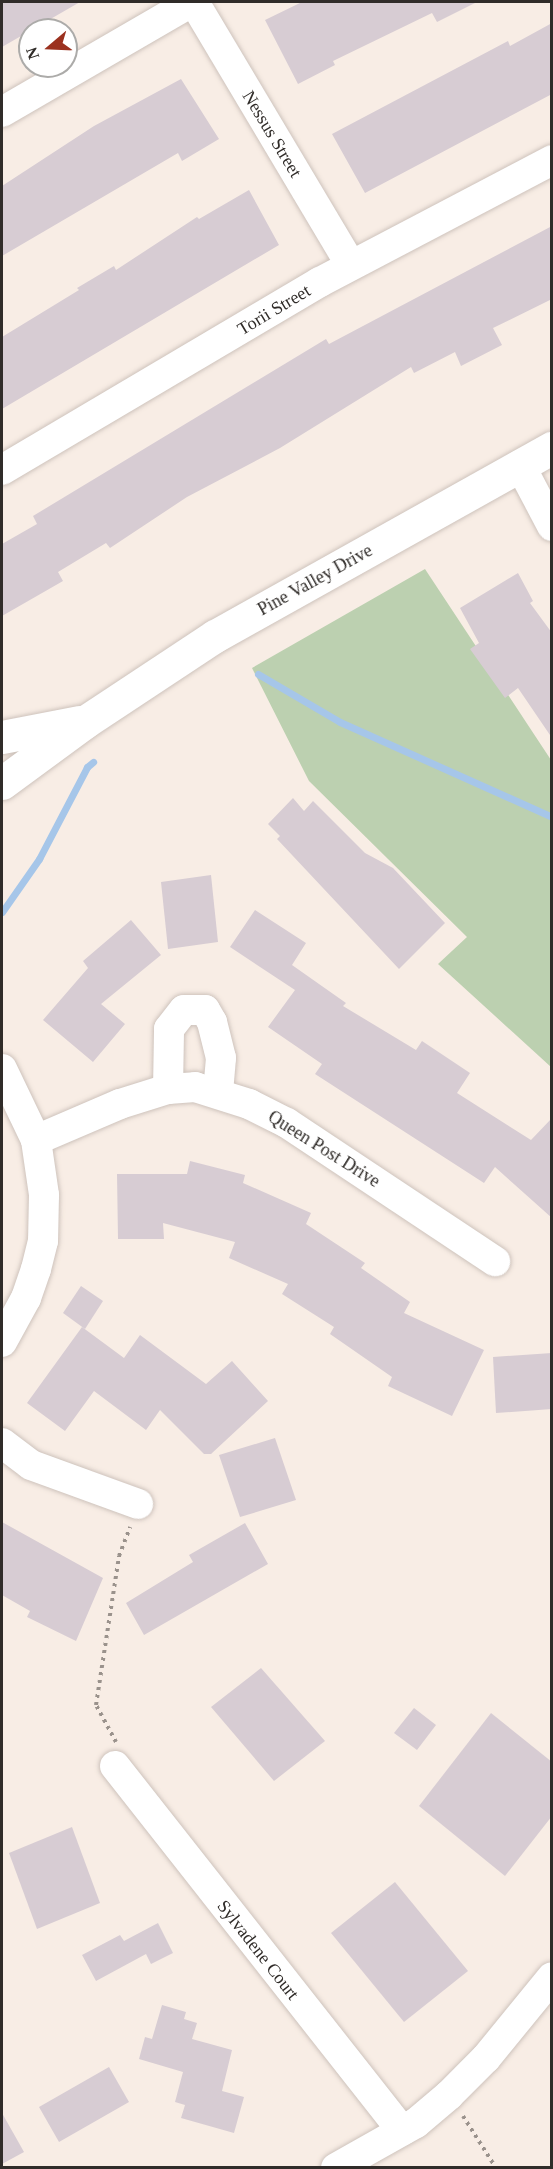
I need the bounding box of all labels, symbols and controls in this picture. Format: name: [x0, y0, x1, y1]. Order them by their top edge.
north arrow: [18, 18, 78, 78]
text: N: [22, 45, 42, 62]
street label: Nessus Street: [238, 87, 306, 181]
street label: Torii Street: [234, 280, 314, 340]
street label: Pine Valley Drive: [254, 540, 376, 620]
street label: Queen Post Drive: [264, 1106, 384, 1192]
street label: Sylvadene Court: [212, 1896, 304, 2004]

